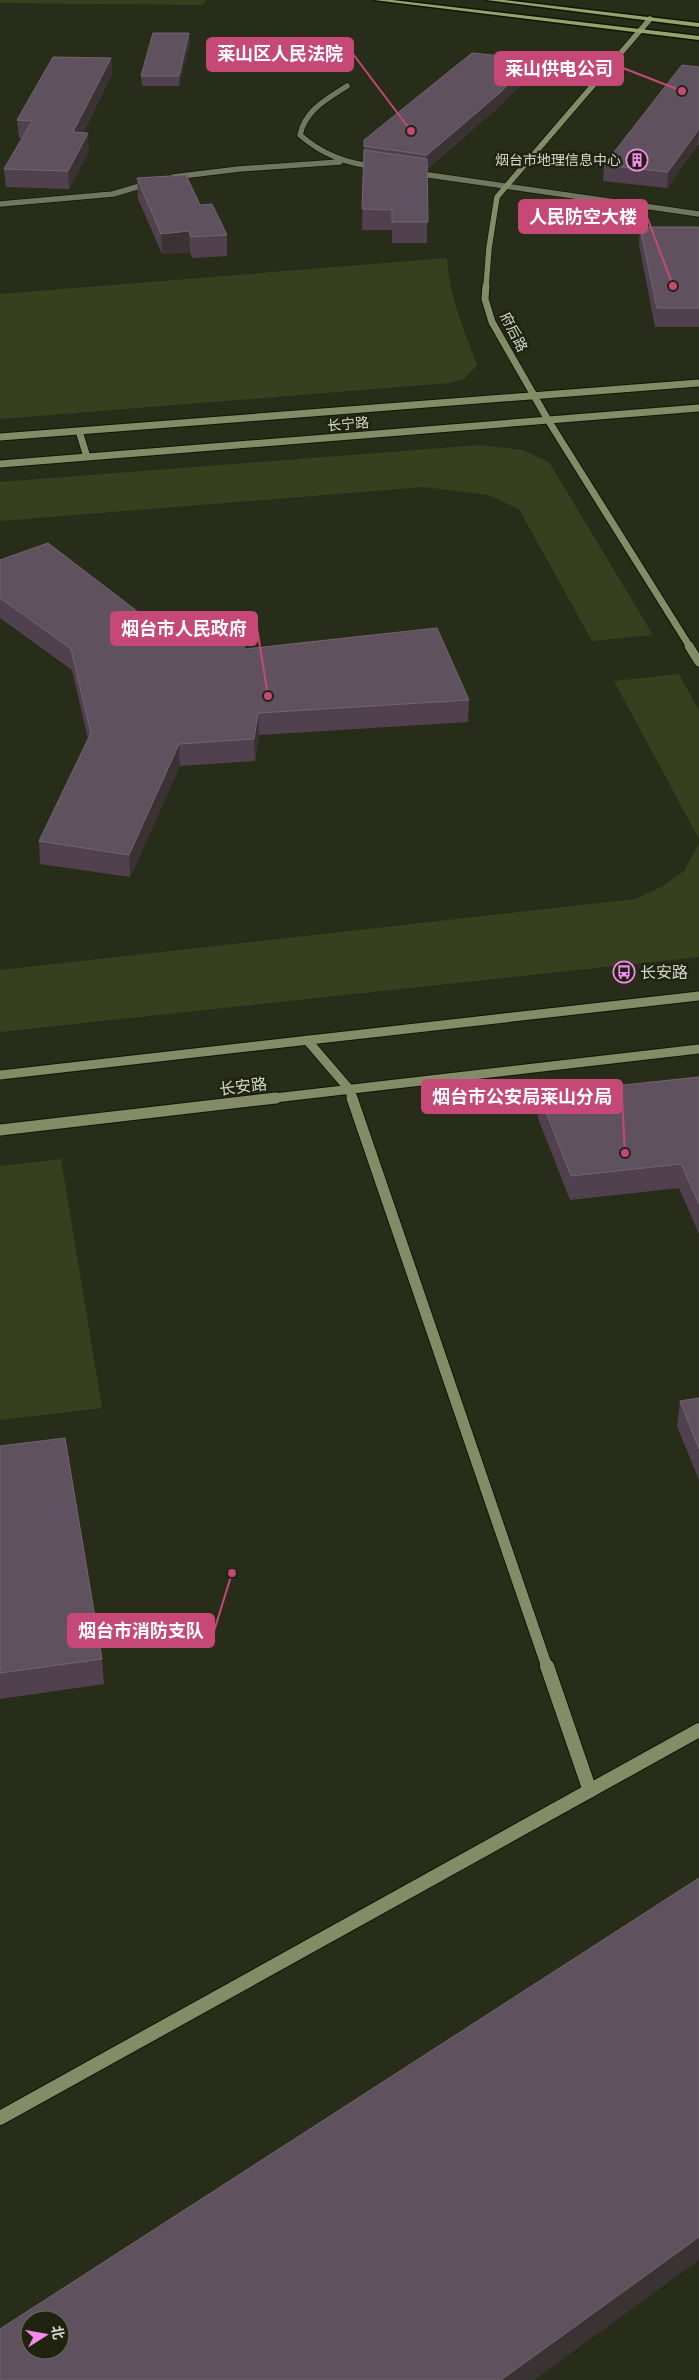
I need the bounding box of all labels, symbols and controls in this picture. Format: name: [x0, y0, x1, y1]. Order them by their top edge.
callout: 莱山区人民法院: [207, 38, 353, 71]
text: 莱山区人民法院: [217, 42, 343, 65]
callout: 莱山供电公司: [495, 52, 623, 85]
text: 莱山供电公司: [505, 57, 613, 80]
building icon: 烟台市地理信息中心: [625, 148, 649, 172]
place label: 烟台市地理信息中心: [495, 151, 621, 169]
callout: 人民防空大楼: [519, 200, 647, 233]
text: 人民防空大楼: [529, 205, 637, 228]
street label: 府后路: [496, 309, 532, 355]
street label: 长宁路: [326, 413, 370, 435]
callout: 烟台市人民政府: [111, 612, 257, 645]
text: 烟台市人民政府: [121, 617, 247, 640]
bus stop icon: 长安路: [612, 960, 636, 984]
place label: 长安路: [640, 962, 688, 982]
street label: 长安路: [218, 1073, 268, 1099]
callout: 烟台市公安局莱山分局: [422, 1080, 622, 1113]
text: 烟台市公安局莱山分局: [432, 1085, 612, 1108]
callout: 烟台市消防支队: [68, 1614, 214, 1647]
text: 烟台市消防支队: [78, 1619, 204, 1642]
north arrow: [20, 2310, 70, 2360]
text: 北: [48, 2324, 68, 2341]

